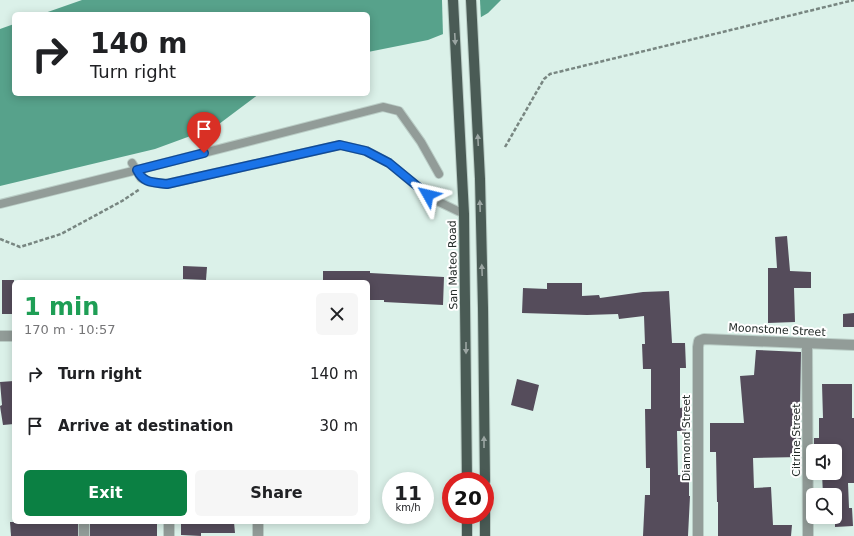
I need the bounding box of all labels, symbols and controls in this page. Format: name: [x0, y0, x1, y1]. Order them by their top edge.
text: 140 m: [90, 27, 187, 60]
icon: right: [24, 28, 76, 80]
one-way arrow: [452, 33, 459, 45]
text: Turn right: [90, 61, 176, 82]
pin: [187, 112, 221, 153]
icon: arrive: [193, 118, 215, 140]
one-way arrow: [474, 134, 481, 146]
position arrow: [407, 174, 449, 216]
one-way arrow: [477, 200, 484, 212]
street label: San Mateo Road: [446, 220, 460, 310]
one-way arrow: [479, 263, 485, 276]
text: 1 min: [24, 293, 99, 321]
button: close: [316, 293, 358, 335]
street label: Moonstone Street: [728, 321, 827, 339]
text: 170 m · 10:57: [24, 322, 115, 337]
one-way arrow: [463, 342, 469, 355]
icon: right: [24, 363, 46, 385]
text: Turn right: [58, 365, 142, 383]
text: 140 m: [310, 365, 358, 383]
street label: Diamond Street: [680, 394, 693, 481]
street label: Citrine Street: [790, 403, 803, 477]
icon: arrive: [24, 415, 46, 437]
text: Arrive at destination: [58, 417, 233, 435]
text: 30 m: [320, 417, 358, 435]
one-way arrow: [481, 436, 488, 448]
map controls: [806, 444, 842, 524]
button: sound: [806, 444, 842, 480]
button: Exit: [24, 470, 187, 516]
button: Share: [195, 470, 358, 516]
speed limit sign: 20: [442, 472, 494, 524]
text: 11: [394, 481, 422, 505]
button: search: [806, 488, 842, 524]
text: km/h: [395, 502, 421, 513]

